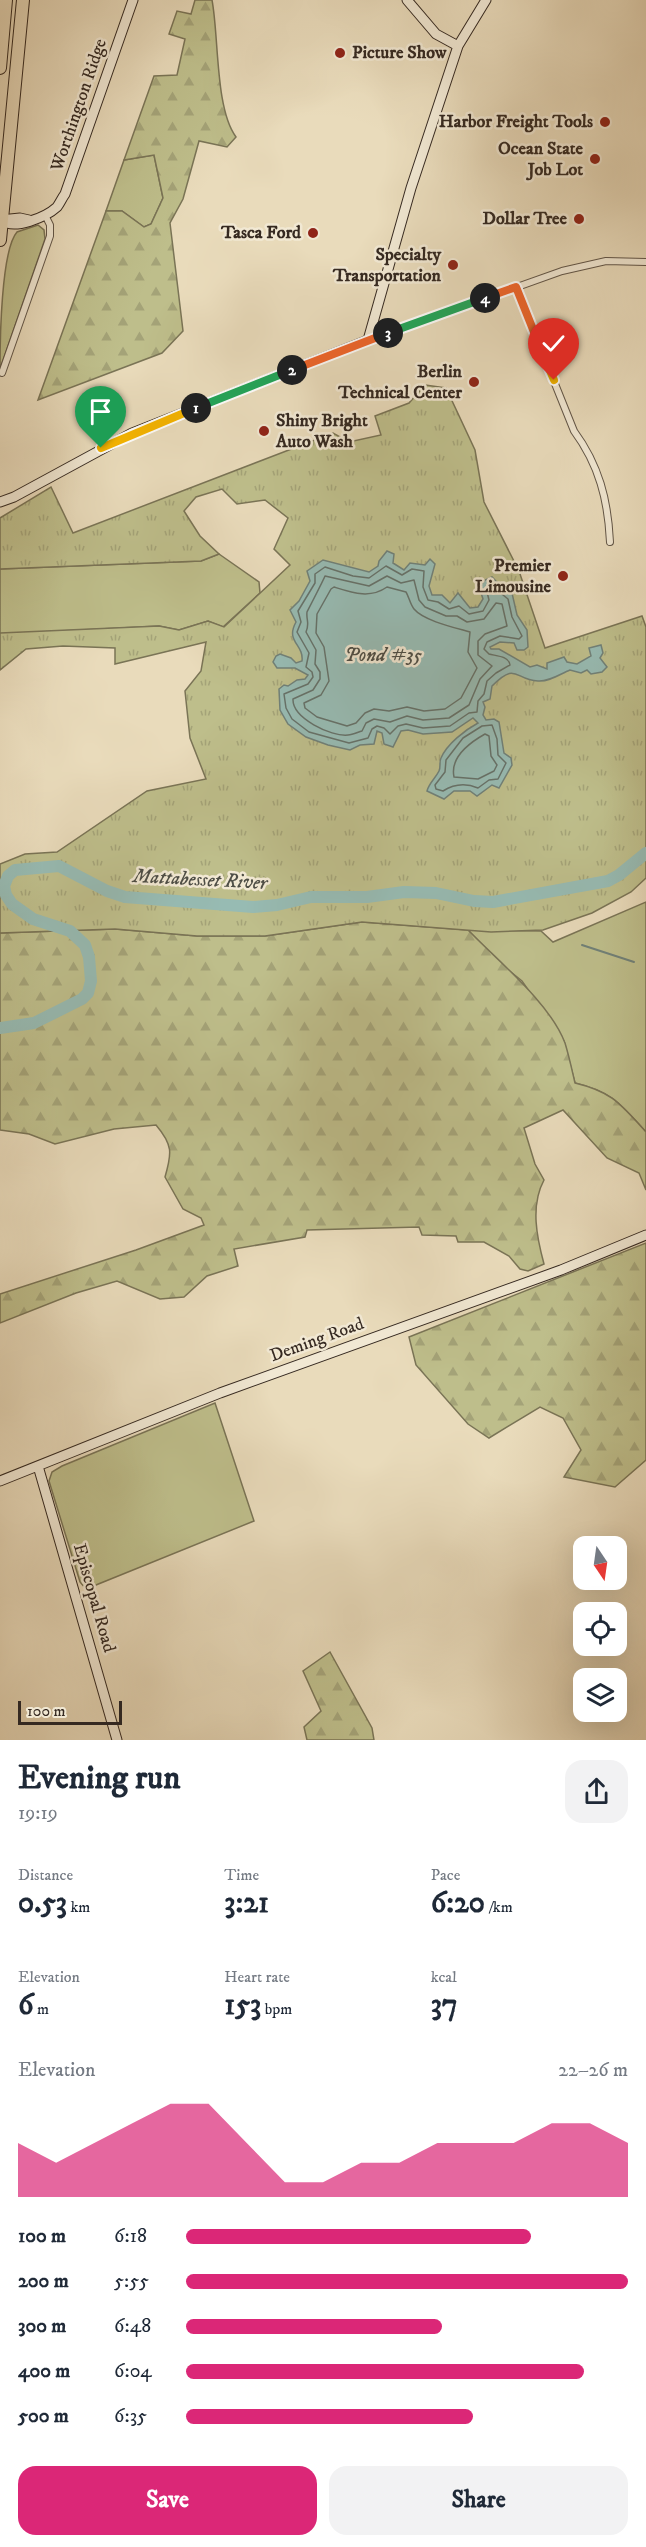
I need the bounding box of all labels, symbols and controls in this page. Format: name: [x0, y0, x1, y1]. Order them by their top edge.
street label: Worthington Ridge: [46, 36, 112, 175]
place label: Picture Show: [352, 42, 447, 64]
marker: Picture Show: [333, 46, 347, 60]
place label: Harbor Freight Tools: [439, 111, 593, 133]
marker: Harbor Freight Tools: [598, 115, 612, 129]
place label: Ocean State Job Lot: [498, 138, 584, 181]
marker: Ocean State Job Lot: [588, 152, 602, 166]
place label: Dollar Tree: [483, 208, 568, 230]
marker: Dollar Tree: [572, 212, 586, 226]
place label: Tasca Ford: [220, 222, 302, 244]
marker: Tasca Ford: [306, 226, 320, 240]
place label: Specialty Transportation: [332, 244, 442, 287]
marker: Specialty Transportation: [446, 258, 460, 272]
pin: 4: [470, 283, 500, 313]
text: 4: [480, 288, 490, 308]
pin: 3: [373, 318, 403, 348]
pin: [528, 318, 579, 380]
text: 3: [385, 323, 391, 343]
icon: check: [537, 327, 570, 360]
pin: 2: [277, 355, 307, 385]
text: 2: [288, 360, 296, 380]
place label: Berlin Technical Center: [337, 361, 463, 404]
marker: Berlin Technical Center: [467, 375, 481, 389]
pin: [75, 386, 126, 448]
pin: 1: [181, 393, 211, 423]
icon: arrive: [84, 395, 117, 428]
text: 1: [193, 398, 199, 418]
place label: Shiny Bright Auto Wash: [275, 410, 368, 453]
marker: Shiny Bright Auto Wash: [257, 424, 271, 438]
place label: Premier Limousine: [475, 555, 552, 598]
marker: Premier Limousine: [556, 569, 570, 583]
water label: Pond #35: [345, 643, 423, 668]
water label: Mattabesset River: [130, 864, 269, 896]
street label: Deming Road: [267, 1313, 367, 1367]
north arrow: [573, 1536, 627, 1590]
map controls: [573, 1536, 627, 1722]
street label: Episcopal Road: [68, 1541, 120, 1655]
button: locate: [573, 1602, 627, 1656]
button: layers: [573, 1668, 627, 1722]
scale bar: [18, 1698, 122, 1726]
text: 100 m: [27, 1701, 66, 1721]
text: Evening run: [18, 1758, 180, 1799]
button: share: [565, 1760, 628, 1823]
text: 19:19: [18, 1801, 58, 1826]
text: Distance: [18, 1865, 73, 1885]
text: Time: [224, 1865, 259, 1885]
text: Pace: [431, 1865, 460, 1885]
text: 0.53: [18, 1885, 67, 1922]
text: 3:21: [224, 1885, 269, 1922]
text: 6:20: [431, 1885, 485, 1922]
text: km: [67, 1897, 90, 1917]
text: /km: [485, 1897, 513, 1917]
text: Elevation: [18, 1967, 80, 1987]
text: Heart rate: [224, 1967, 290, 1987]
text: kcal: [431, 1967, 457, 1987]
text: 6: [18, 1987, 34, 2024]
text: 153: [224, 1987, 261, 2024]
text: 37: [431, 1987, 458, 2024]
text: m: [34, 1999, 49, 2019]
text: bpm: [261, 1999, 292, 2019]
text: Elevation: [18, 2058, 95, 2083]
text: 22–26 m: [558, 2058, 628, 2083]
text: 100 m: [18, 2224, 66, 2249]
text: 6:18: [114, 2224, 147, 2249]
text: 200 m: [18, 2269, 69, 2294]
text: 5:55: [114, 2269, 149, 2294]
text: 300 m: [18, 2314, 66, 2339]
text: 6:48: [114, 2314, 151, 2339]
text: 400 m: [18, 2359, 70, 2384]
text: 6:04: [114, 2359, 152, 2384]
text: 500 m: [18, 2404, 69, 2429]
text: 6:35: [114, 2404, 147, 2429]
button: Save: [18, 2466, 317, 2535]
button: Share: [329, 2466, 628, 2535]

